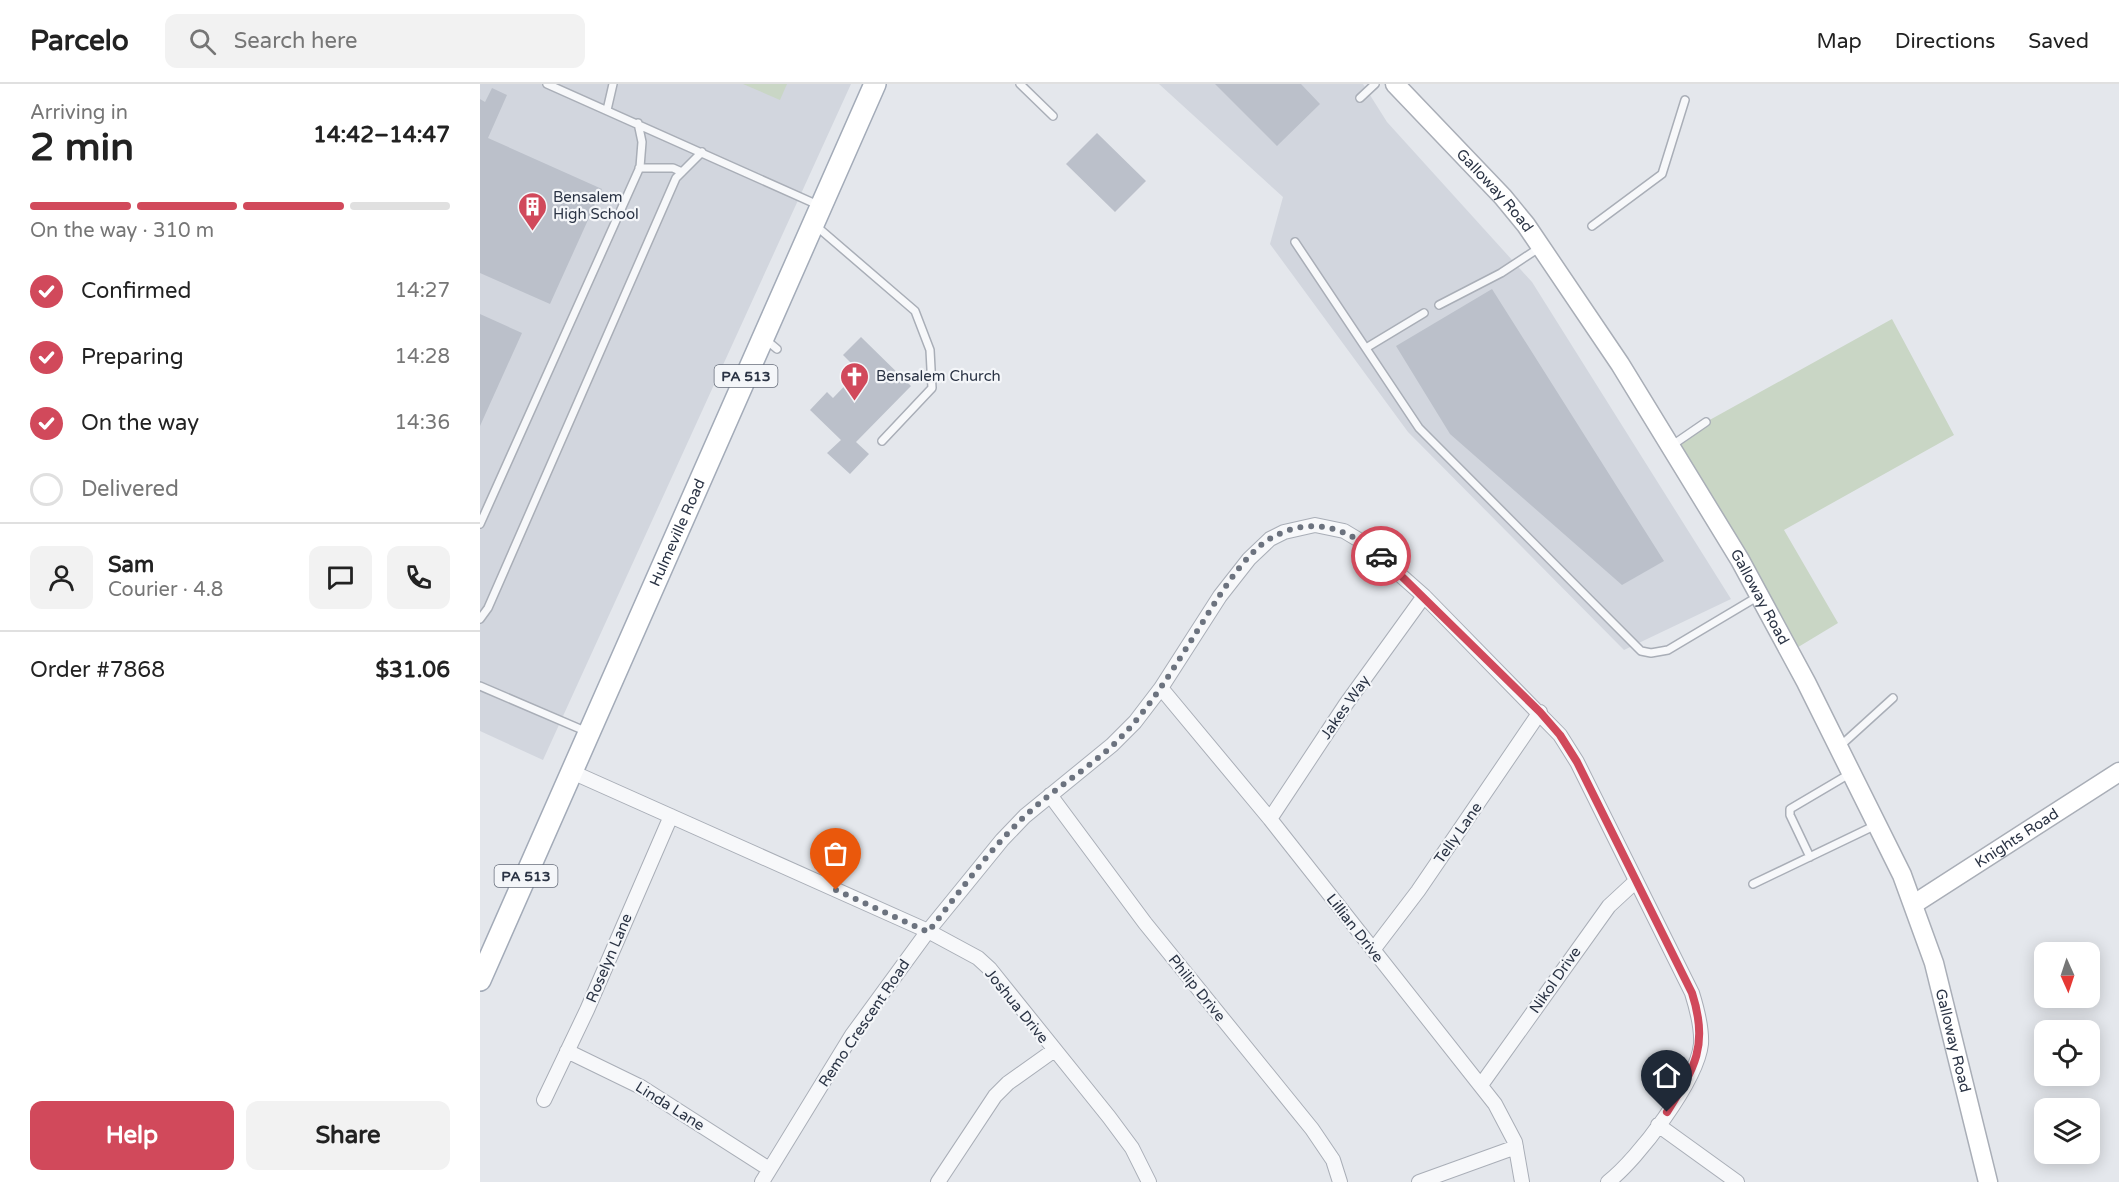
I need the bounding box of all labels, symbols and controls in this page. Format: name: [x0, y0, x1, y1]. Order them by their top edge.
search box: [165, 14, 585, 68]
text: Parcelo: [30, 24, 129, 58]
icon: search: [186, 25, 219, 58]
text: Search here: [234, 28, 358, 54]
text: Map: [1816, 29, 1862, 54]
text: Directions: [1895, 29, 1995, 54]
text: Saved: [2028, 29, 2089, 54]
text: Arriving in: [30, 101, 128, 125]
text: 14:42–14:47: [313, 122, 450, 148]
text: 2 min: [30, 124, 134, 171]
street label: Galloway Road: [1453, 145, 1537, 235]
place label: Bensalem High School: [553, 188, 639, 223]
building icon: Bensalem High School: [516, 190, 548, 232]
text: On the way · 310 m: [30, 219, 214, 243]
icon: check: [30, 275, 63, 308]
text: Confirmed: [81, 278, 191, 304]
text: 14:27: [395, 279, 450, 303]
icon: check: [30, 341, 63, 374]
text: Preparing: [81, 344, 184, 370]
text: 14:28: [395, 345, 450, 369]
church icon: Bensalem Church: [839, 360, 871, 402]
road number: PA 513: [714, 365, 778, 387]
place label: Bensalem Church: [876, 367, 1001, 385]
icon: check: [30, 407, 63, 440]
text: On the way: [81, 410, 199, 436]
text: 14:36: [395, 411, 450, 435]
text: Delivered: [81, 476, 179, 502]
street label: Hulmeville Road: [646, 476, 709, 589]
courier: [1351, 526, 1411, 586]
icon: car: [1365, 540, 1398, 573]
button: person: [30, 546, 93, 609]
button: chat: [309, 546, 372, 609]
button: phone: [387, 546, 450, 609]
street label: Galloway Road: [1726, 546, 1793, 648]
text: Sam: [108, 552, 154, 578]
text: Courier · 4.8: [108, 578, 223, 602]
text: Order #7868: [30, 657, 165, 683]
text: $31.06: [375, 657, 450, 683]
street label: Jakes Way: [1316, 672, 1374, 742]
street label: Telly Lane: [1430, 799, 1486, 867]
street label: Knights Road: [1971, 804, 2062, 871]
pin: [810, 828, 861, 890]
icon: bag: [819, 837, 852, 870]
road number: PA 513: [495, 865, 558, 887]
street label: Lillian Drive: [1323, 890, 1387, 966]
street label: Roselyn Lane: [582, 911, 636, 1005]
north arrow: [2034, 942, 2100, 1008]
map controls: [2034, 942, 2100, 1164]
street label: Nikol Drive: [1525, 943, 1585, 1017]
street label: Philip Drive: [1165, 951, 1229, 1025]
street label: Remo Crescent Road: [815, 956, 913, 1090]
street label: Joshua Drive: [981, 965, 1053, 1047]
street label: Galloway Road: [1932, 987, 1975, 1094]
button: locate: [2034, 1020, 2100, 1086]
pin: [1641, 1050, 1692, 1112]
icon: home: [1650, 1059, 1683, 1092]
street label: Linda Lane: [632, 1078, 708, 1134]
button: layers: [2034, 1098, 2100, 1164]
button: Help: [30, 1101, 234, 1170]
button: Share: [246, 1101, 450, 1170]

